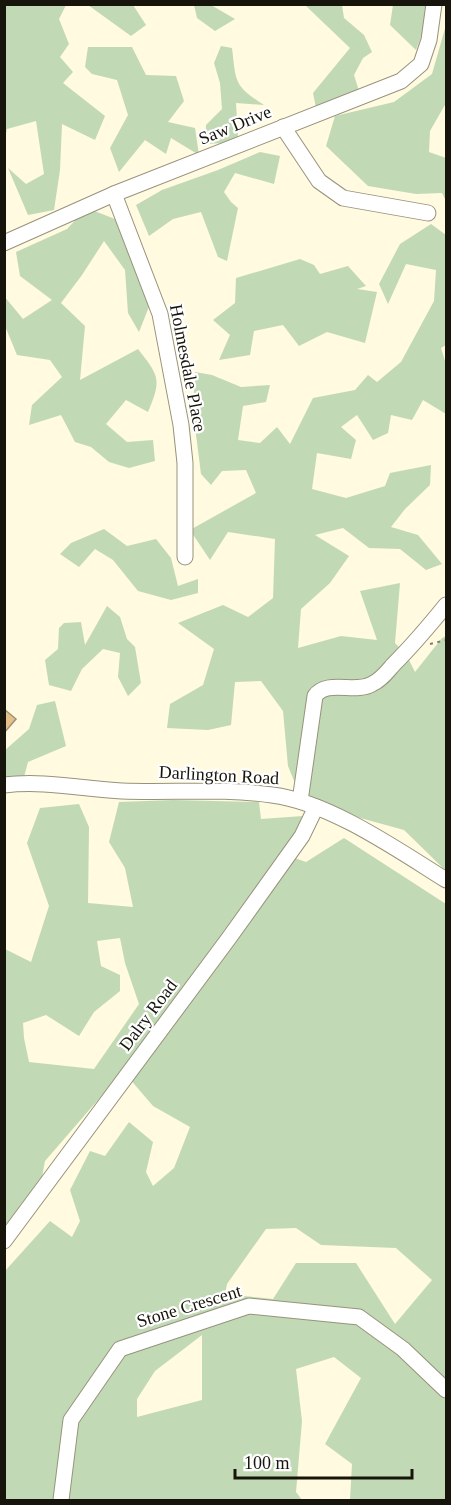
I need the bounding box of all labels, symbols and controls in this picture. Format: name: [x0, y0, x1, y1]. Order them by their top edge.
street label: Saw Drive: [196, 101, 274, 149]
street label: Holmesdale Place: [166, 303, 210, 433]
street label: Darlington Road: [158, 762, 280, 788]
street label: Dalry Road: [115, 976, 181, 1054]
street label: Stone Crescent: [134, 1281, 244, 1331]
scale bar: [235, 1442, 412, 1480]
text: 100 m: [244, 1453, 290, 1473]

